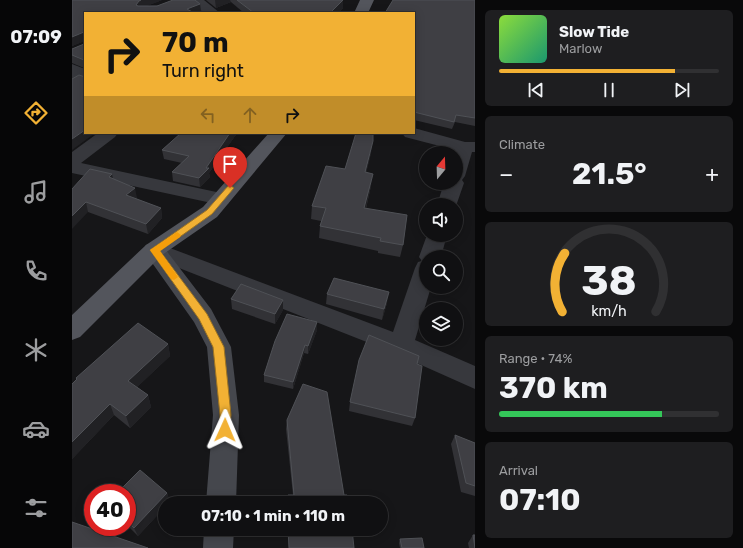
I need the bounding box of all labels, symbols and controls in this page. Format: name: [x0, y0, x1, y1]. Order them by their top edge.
text: Slow Tide: [559, 23, 629, 41]
text: 07:09: [10, 26, 62, 48]
text: 70 m: [162, 26, 229, 59]
icon: right: [96, 28, 148, 80]
text: Marlow: [559, 41, 602, 56]
text: Turn right: [162, 60, 244, 82]
icon: previous: [525, 79, 547, 101]
icon: pause: [598, 79, 620, 101]
icon: next: [671, 79, 693, 101]
icon: directions: [22, 99, 50, 127]
icon: left: [197, 104, 219, 126]
icon: ahead: [239, 104, 261, 126]
icon: right: [281, 104, 303, 126]
text: Climate: [499, 137, 545, 152]
north arrow: [419, 146, 463, 190]
map controls: [419, 146, 463, 346]
pin: [213, 147, 247, 188]
icon: arrive: [219, 153, 241, 175]
text: 21.5°: [572, 156, 647, 192]
text: −: [499, 161, 513, 188]
text: +: [705, 161, 719, 188]
icon: music: [22, 178, 50, 206]
button: sound: [419, 198, 463, 242]
button: search: [419, 250, 463, 294]
text: 38: [581, 256, 637, 305]
icon: phone: [22, 257, 50, 285]
button: layers: [419, 302, 463, 346]
text: km/h: [591, 303, 627, 320]
icon: climate: [22, 336, 50, 364]
text: Range · 74%: [499, 351, 572, 366]
text: 370 km: [499, 370, 608, 406]
position arrow: [204, 409, 246, 451]
icon: car: [22, 415, 50, 443]
text: Arrival: [499, 463, 538, 478]
text: 07:10: [499, 482, 581, 518]
speed limit sign: 40: [84, 484, 136, 536]
icon: filters: [22, 494, 50, 522]
text: 07:10 · 1 min · 110 m: [201, 507, 345, 525]

